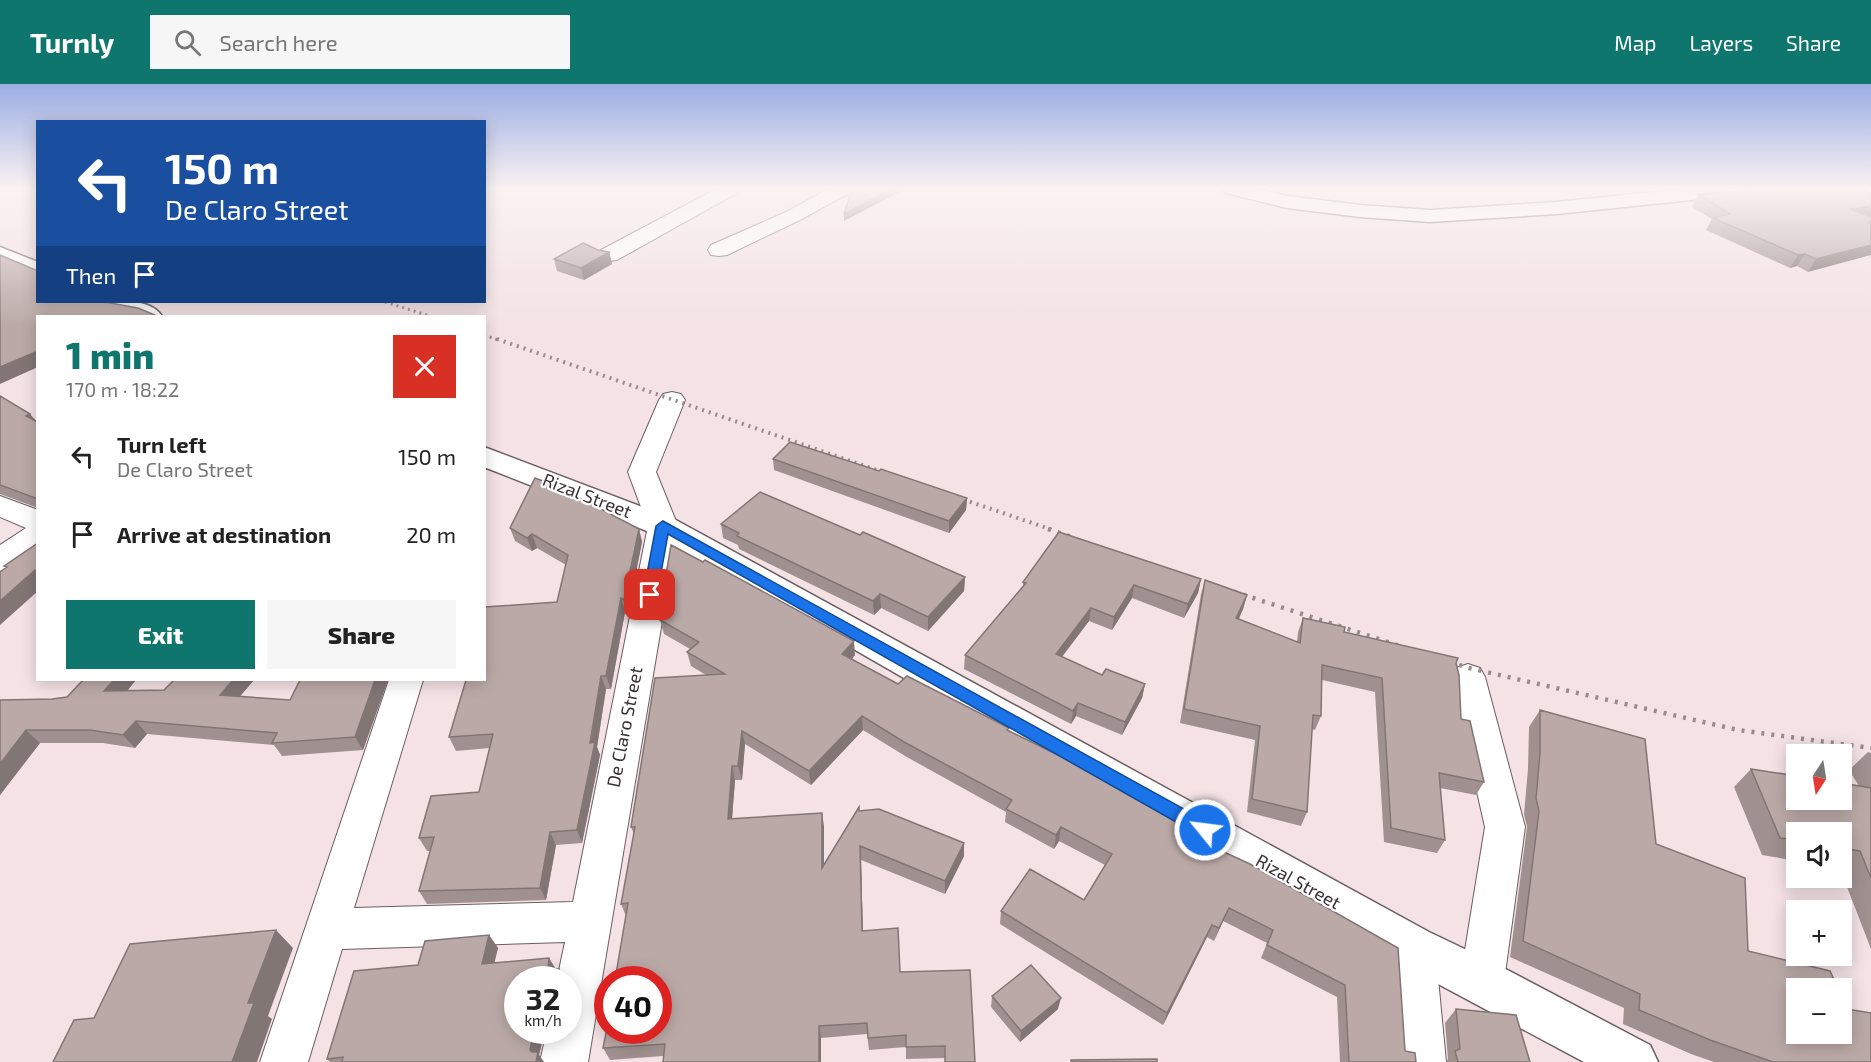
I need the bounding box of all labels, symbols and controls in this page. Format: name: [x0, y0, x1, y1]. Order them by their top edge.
search box: [150, 15, 570, 69]
text: Turnly: [30, 25, 114, 59]
icon: search: [171, 26, 204, 59]
text: Search here: [219, 29, 338, 55]
text: Map: [1614, 30, 1656, 55]
text: Layers: [1689, 30, 1753, 55]
text: Share: [1786, 30, 1841, 55]
text: 150 m: [165, 142, 279, 192]
icon: left: [66, 144, 144, 222]
text: De Claro Street: [165, 193, 349, 225]
icon: arrive: [128, 258, 161, 291]
text: Then: [66, 262, 116, 288]
text: 1 min: [66, 333, 154, 376]
button: close: [393, 335, 456, 398]
text: 170 m · 18:22: [66, 377, 179, 401]
text: Turn left: [117, 431, 206, 457]
icon: left: [66, 440, 99, 473]
text: 150 m: [398, 443, 456, 469]
text: De Claro Street: [117, 457, 253, 481]
street label: Rizal Street: [540, 468, 635, 522]
icon: arrive: [66, 518, 99, 551]
text: Arrive at destination: [117, 521, 331, 547]
text: 20 m: [406, 521, 456, 547]
pin: [624, 569, 675, 620]
icon: arrive: [633, 578, 666, 611]
button: Exit: [66, 600, 255, 669]
button: Share: [267, 600, 456, 669]
street label: De Claro Street: [602, 665, 647, 789]
north arrow: [1786, 744, 1852, 810]
map controls: [1786, 744, 1852, 1044]
position arrow: [1173, 798, 1237, 862]
button: sound: [1786, 822, 1852, 888]
street label: Rizal Street: [1252, 849, 1345, 913]
button: +: [1786, 900, 1852, 966]
speed limit sign: 40: [594, 966, 672, 1044]
button: −: [1786, 978, 1852, 1044]
text: 32: [526, 980, 560, 1016]
text: km/h: [524, 1011, 562, 1029]

